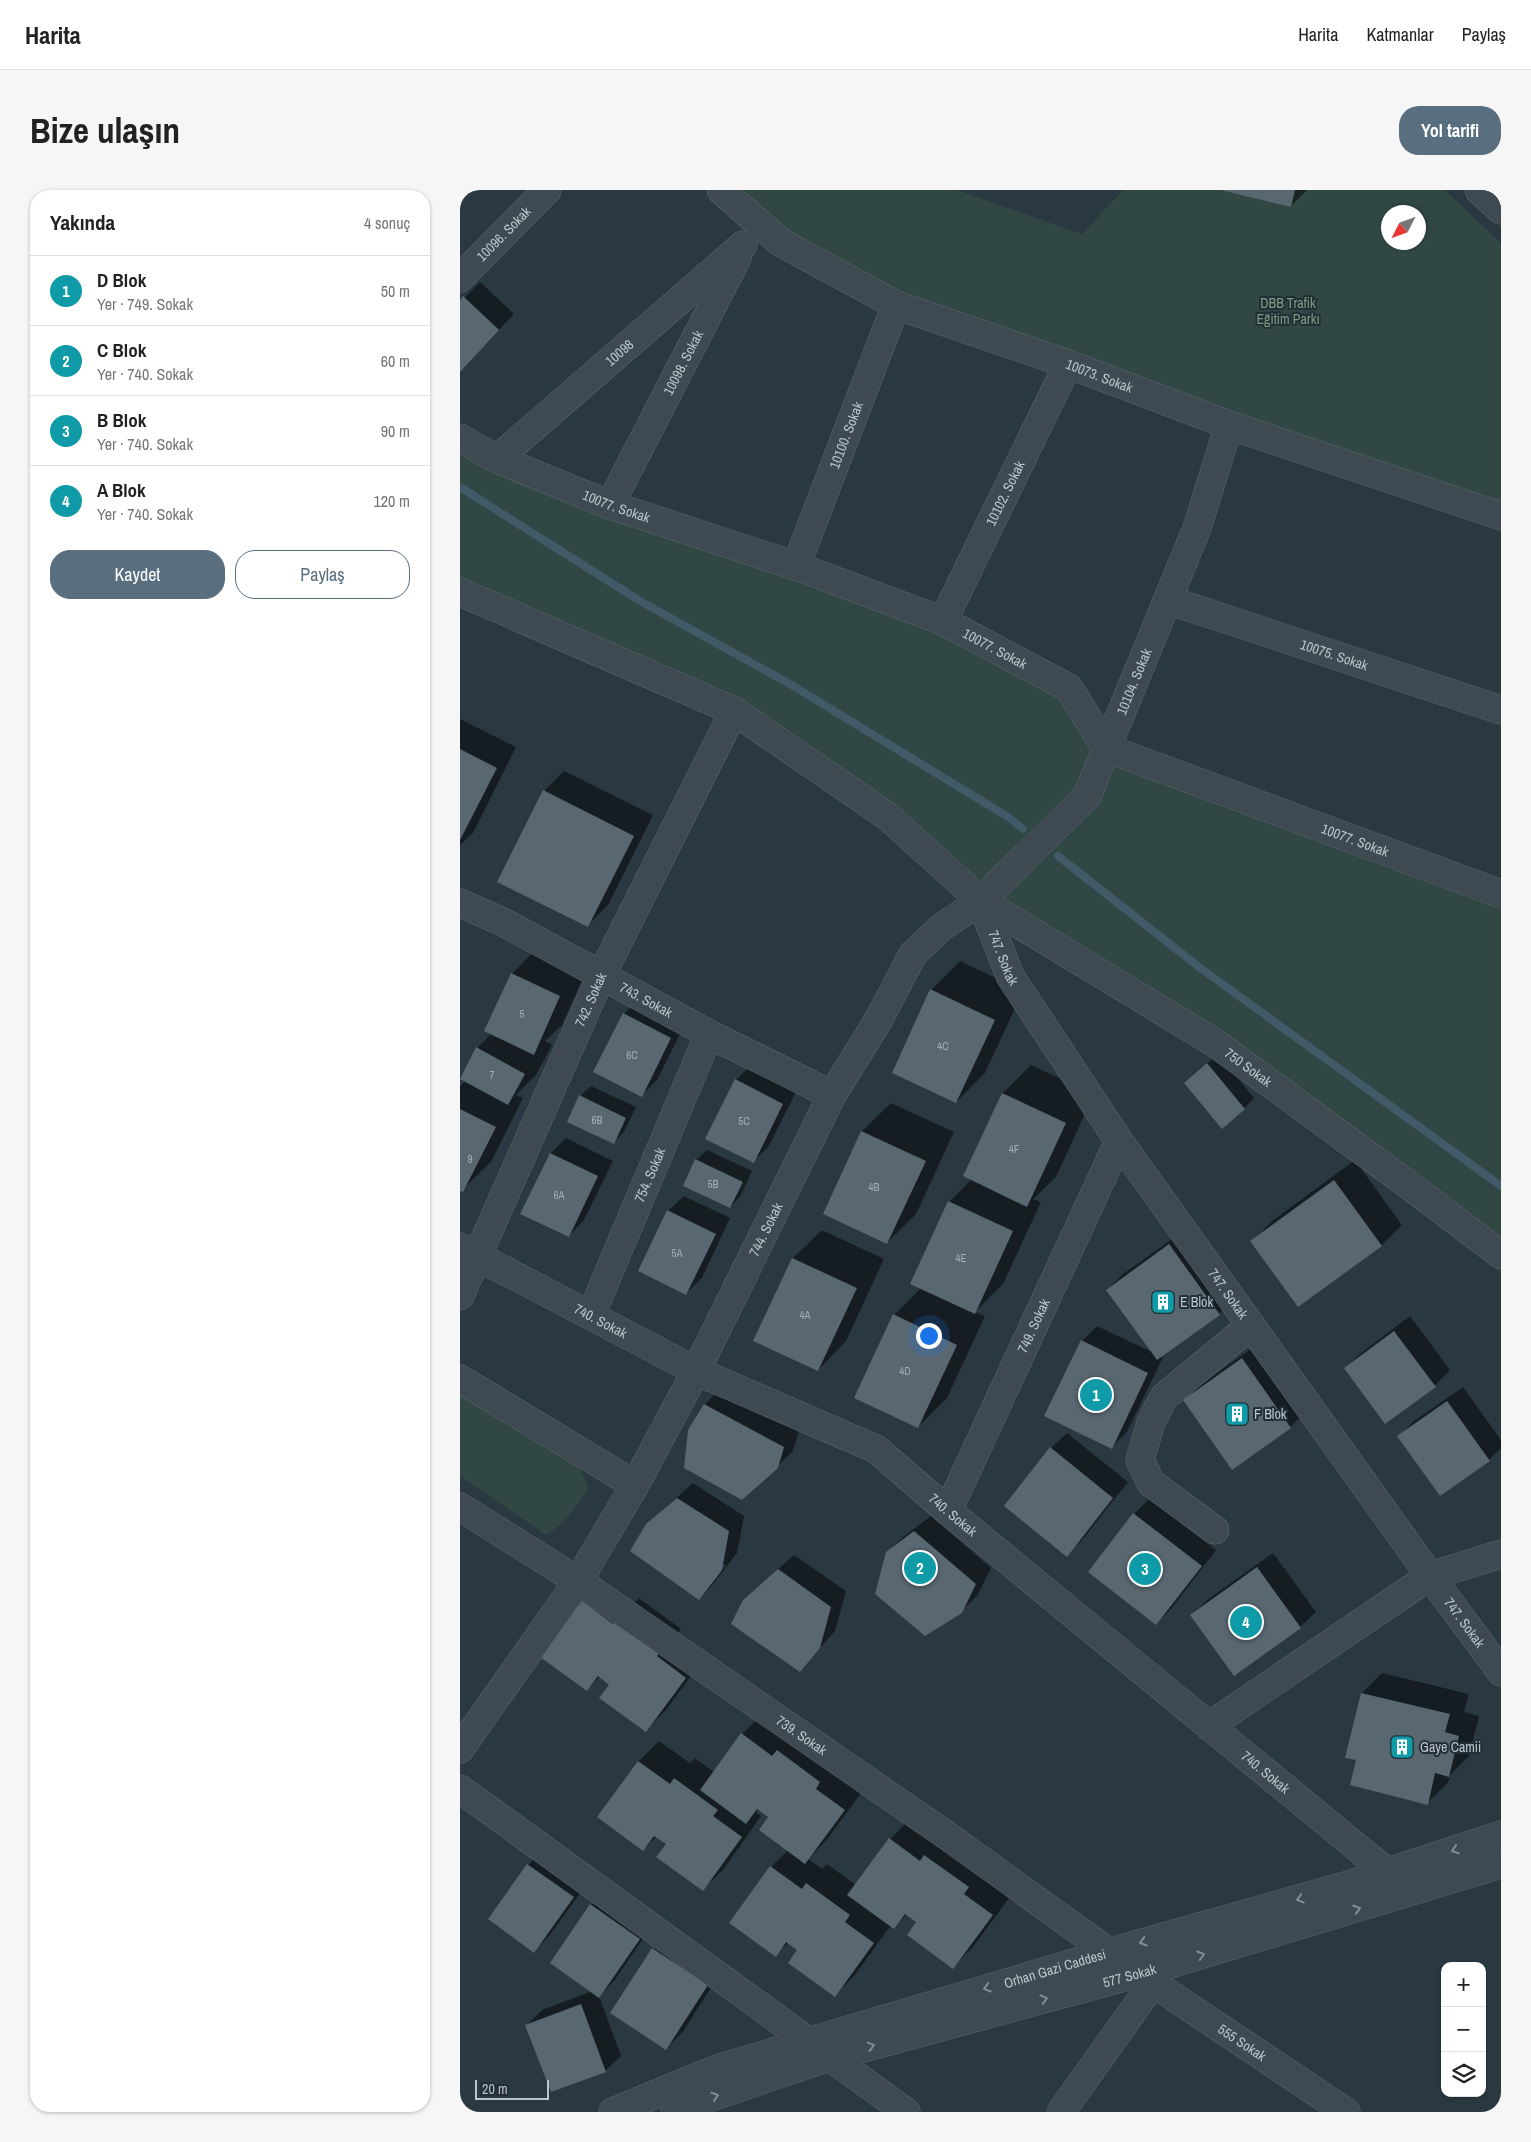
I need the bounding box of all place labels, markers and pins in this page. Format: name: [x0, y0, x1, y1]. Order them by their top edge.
building icon: E Blok: [1150, 1289, 1176, 1315]
place label: E Blok: [1180, 1293, 1213, 1311]
pin: 1: [1080, 1376, 1112, 1414]
building icon: F Blok: [1224, 1401, 1250, 1427]
place label: F Blok: [1254, 1405, 1287, 1423]
pin: 2: [904, 1549, 936, 1587]
pin: 3: [1129, 1550, 1161, 1588]
pin: 4: [1230, 1603, 1262, 1641]
building icon: Gaye Camii: [1389, 1734, 1415, 1760]
place label: Gaye Camii: [1420, 1738, 1481, 1756]

